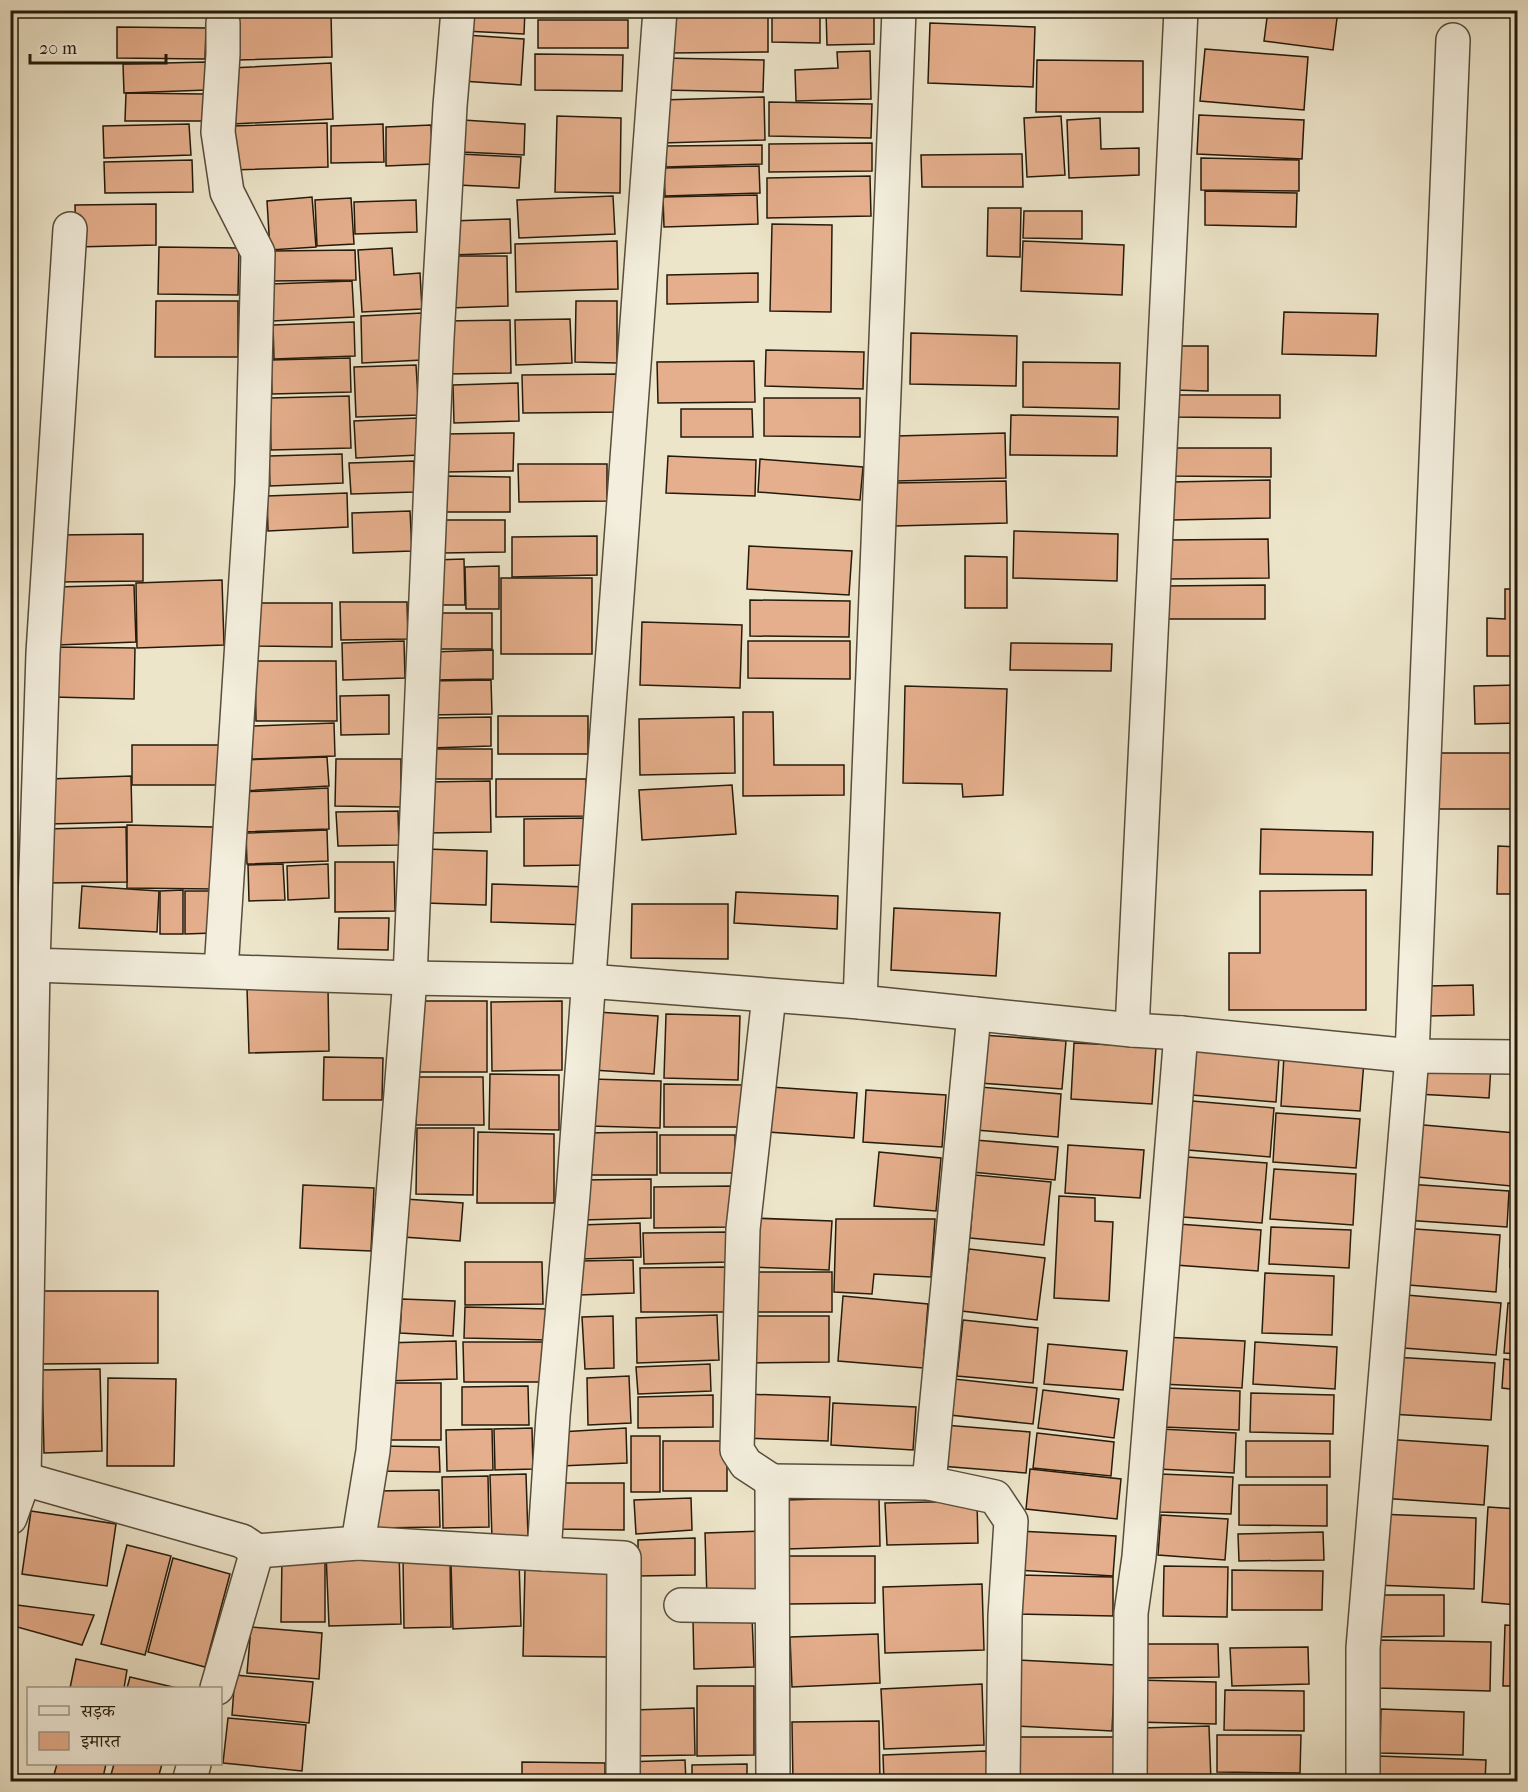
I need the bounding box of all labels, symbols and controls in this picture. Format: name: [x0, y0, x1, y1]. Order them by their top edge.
scale bar: [30, 27, 166, 65]
text: 20 m: [39, 38, 77, 59]
legend: [27, 1687, 222, 1765]
text: सड़क: [80, 1701, 116, 1722]
text: इमारत: [80, 1731, 121, 1752]

